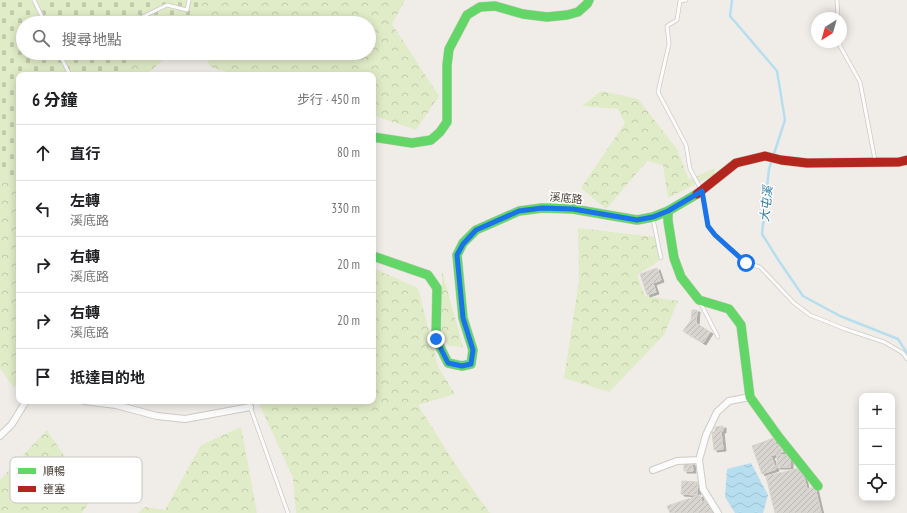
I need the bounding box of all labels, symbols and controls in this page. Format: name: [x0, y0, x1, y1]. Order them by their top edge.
north arrow: [811, 12, 847, 48]
search box: [16, 16, 376, 60]
icon: search: [30, 27, 52, 49]
text: 搜尋地點: [62, 30, 122, 49]
text: 6 分鐘: [32, 89, 78, 111]
text: 步行 · 450 m: [297, 91, 360, 108]
icon: ahead: [32, 142, 54, 164]
text: 直行: [70, 144, 100, 163]
text: 80 m: [337, 144, 360, 161]
water label: 大屯溪: [757, 183, 776, 223]
street label: 溪底路: [549, 190, 583, 206]
text: 左轉: [70, 191, 100, 210]
icon: left: [32, 198, 54, 220]
text: 330 m: [331, 200, 360, 217]
text: 溪底路: [70, 212, 109, 229]
text: 右轉: [70, 247, 100, 266]
icon: right: [32, 254, 54, 276]
route start: [737, 254, 755, 272]
text: 20 m: [337, 256, 360, 273]
text: 溪底路: [70, 268, 109, 285]
text: 右轉: [70, 303, 100, 322]
icon: right: [32, 310, 54, 332]
text: 20 m: [337, 312, 360, 329]
text: 溪底路: [70, 324, 109, 341]
route end: [427, 330, 445, 348]
icon: arrive: [32, 366, 54, 388]
text: 抵達目的地: [70, 368, 145, 387]
map controls: [859, 393, 895, 501]
button: +: [859, 393, 895, 429]
button: −: [859, 429, 895, 465]
legend: [10, 457, 142, 503]
text: 順暢: [43, 464, 65, 478]
button: locate: [859, 465, 895, 501]
text: 壅塞: [43, 482, 65, 496]

